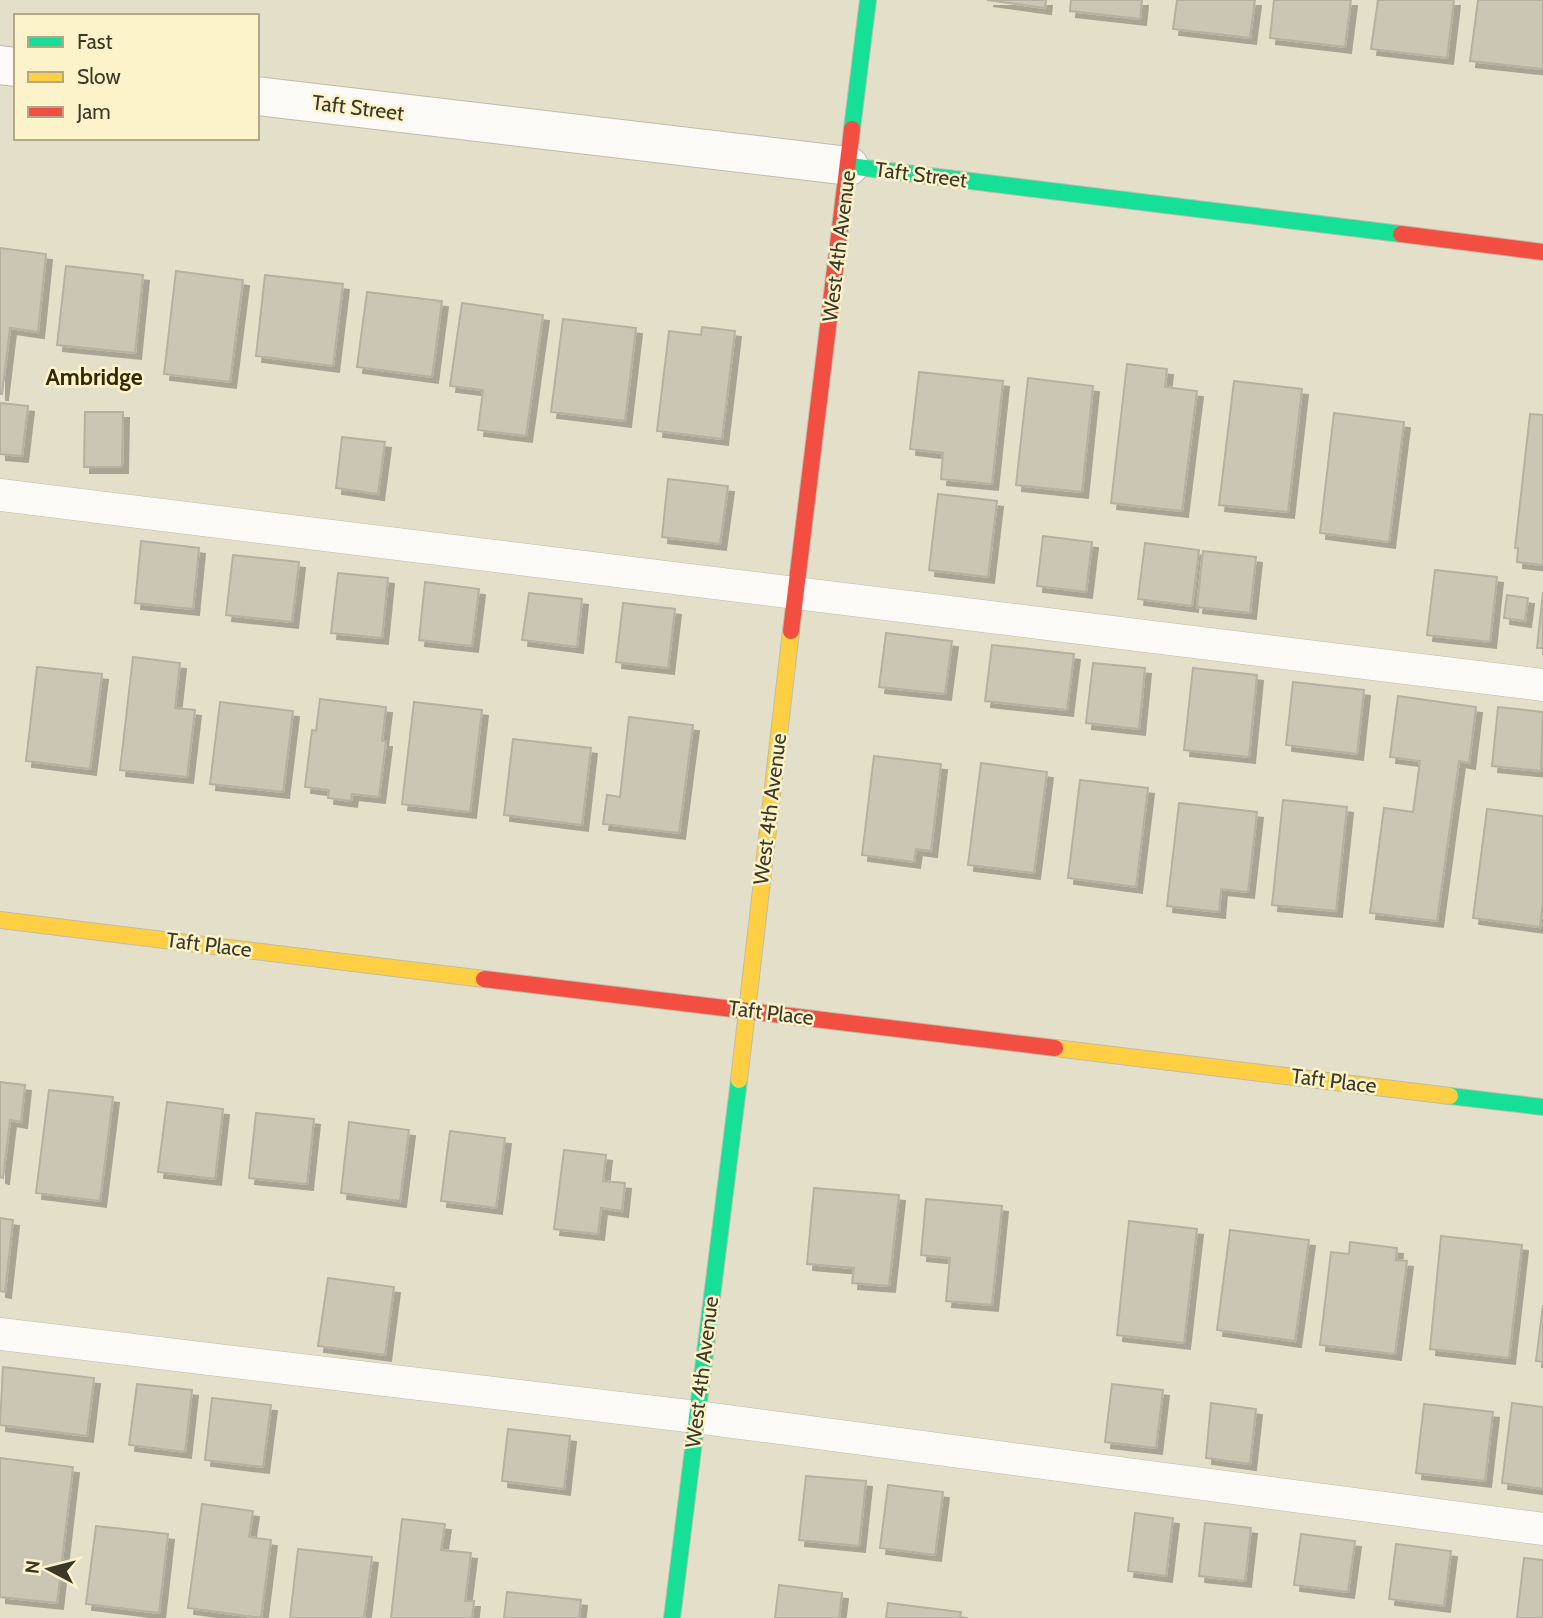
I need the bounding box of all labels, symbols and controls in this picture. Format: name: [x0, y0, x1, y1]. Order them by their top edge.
legend: [14, 14, 259, 140]
text: Fast: [77, 29, 113, 54]
text: Slow: [77, 64, 121, 89]
street label: Taft Street: [311, 89, 406, 126]
text: Jam: [76, 99, 111, 124]
street label: Taft Street: [874, 156, 969, 193]
street label: West 4th Avenue: [817, 169, 860, 323]
district label: Ambridge: [45, 363, 143, 391]
street label: West 4th Avenue: [748, 732, 791, 886]
street label: Taft Place: [165, 927, 253, 962]
street label: Taft Place: [727, 995, 815, 1030]
street label: Taft Place: [1290, 1063, 1378, 1098]
street label: West 4th Avenue: [680, 1295, 723, 1449]
north arrow: [14, 1534, 84, 1604]
text: N: [20, 1559, 45, 1575]

